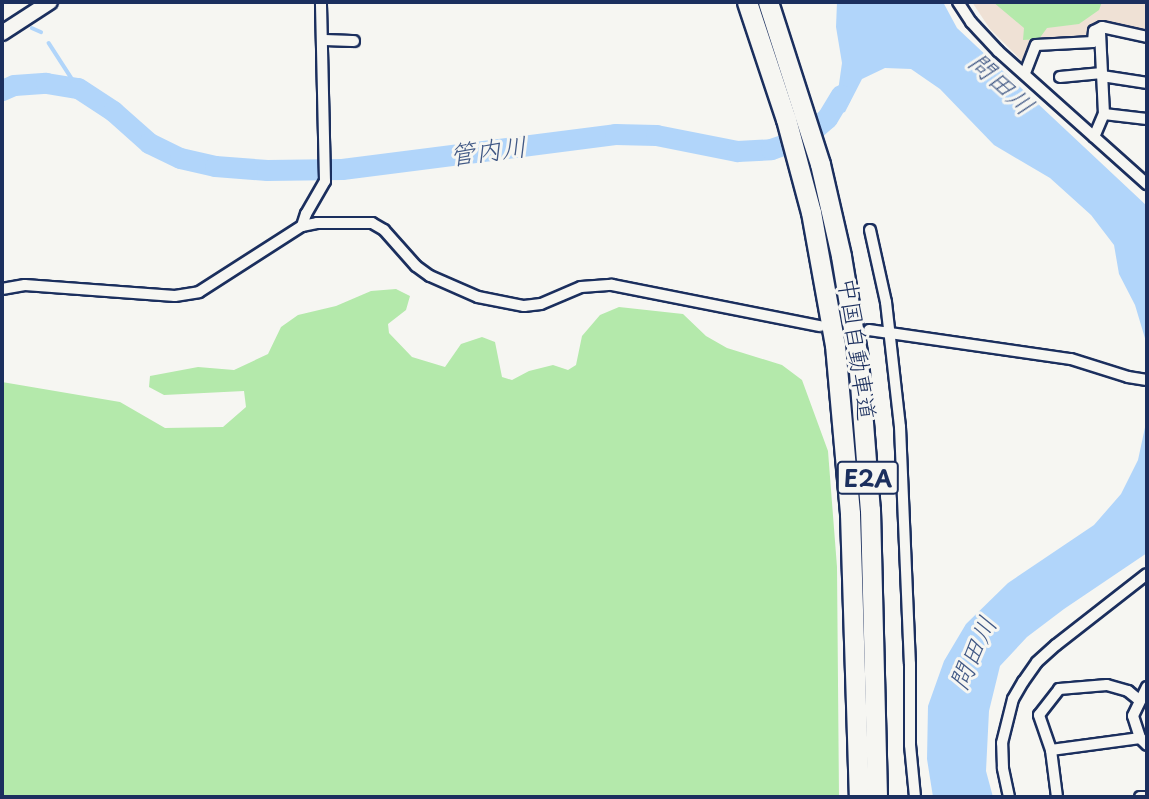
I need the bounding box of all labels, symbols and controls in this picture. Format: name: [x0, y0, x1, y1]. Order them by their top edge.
water label: 問田川: [963, 45, 1041, 121]
water label: 管内川: [447, 130, 529, 170]
street label: 中国自動車道: [834, 276, 882, 422]
road number: E2A: [836, 458, 900, 498]
water label: 問田川: [941, 611, 1003, 695]

